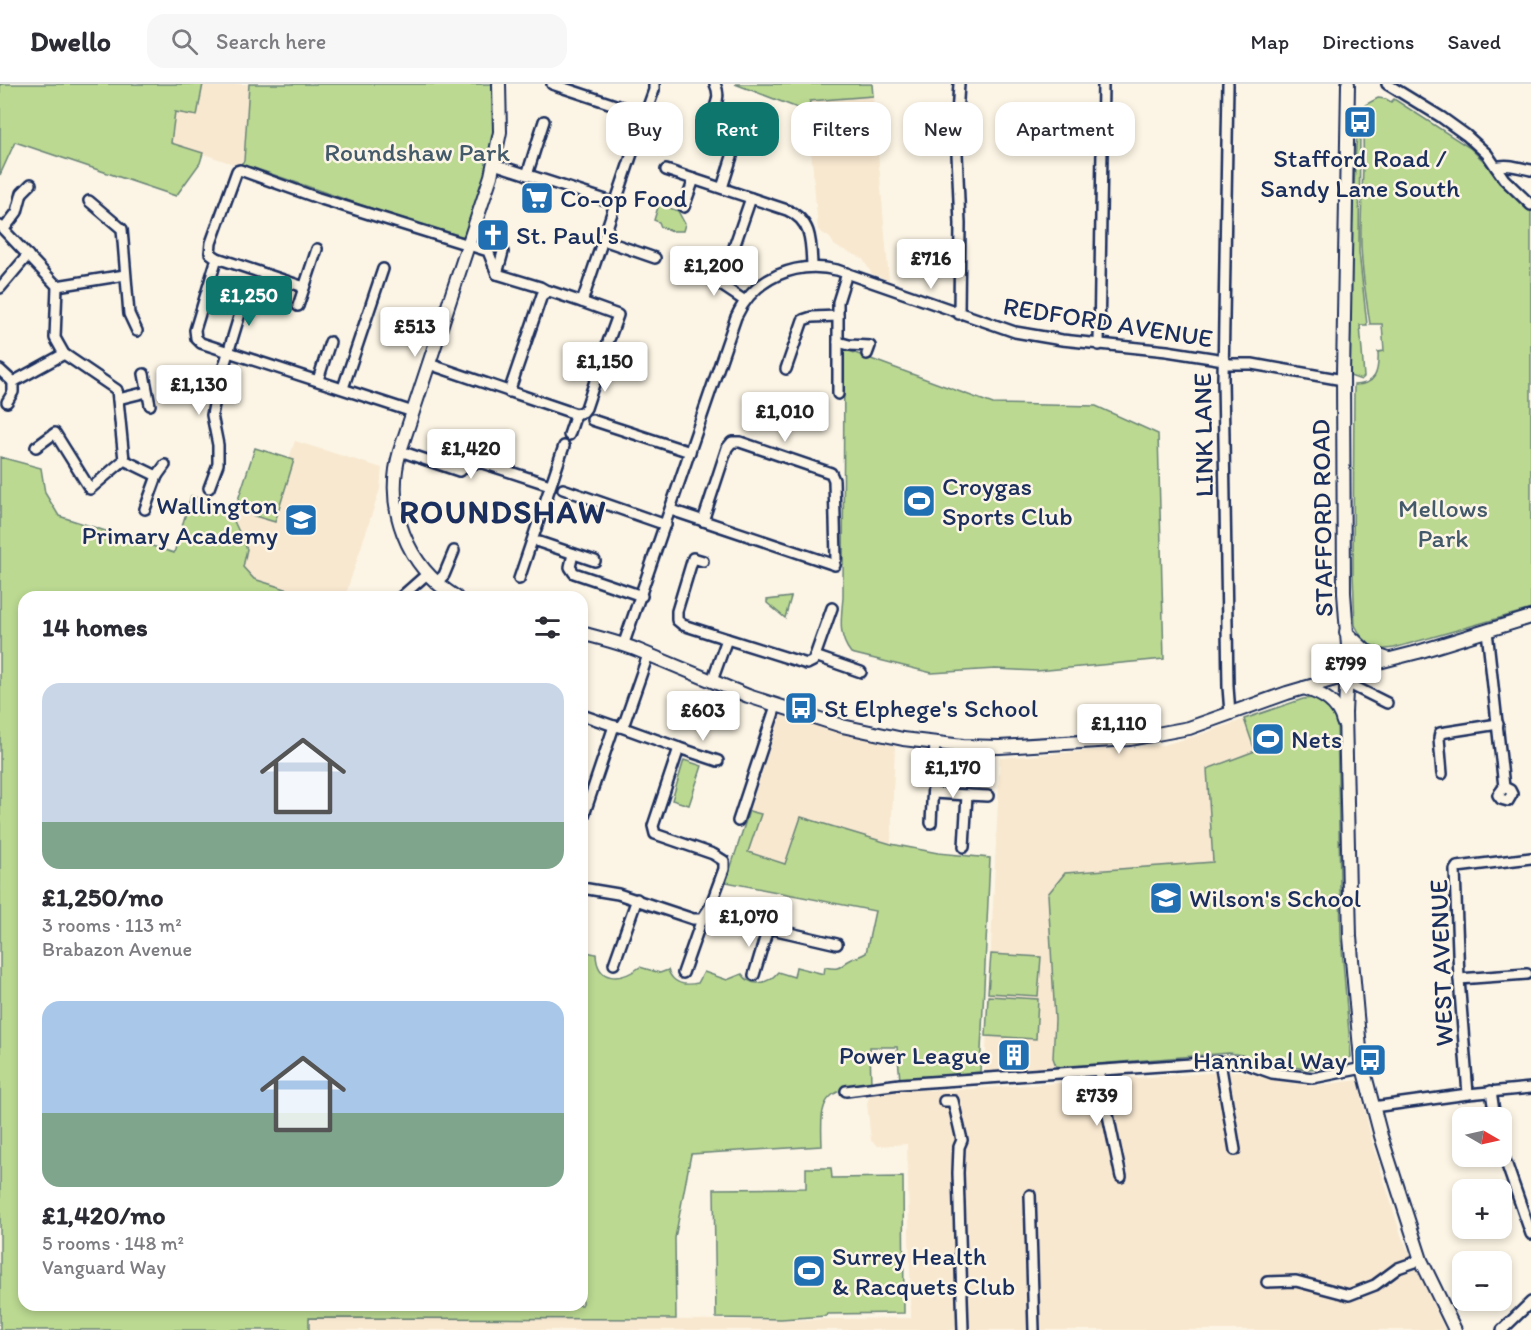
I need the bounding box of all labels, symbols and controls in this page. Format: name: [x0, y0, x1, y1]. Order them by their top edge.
search box: [147, 14, 567, 68]
text: Dwello: [30, 24, 111, 58]
icon: search: [168, 25, 201, 58]
text: Search here: [216, 28, 326, 55]
text: Map: [1251, 29, 1289, 54]
text: Directions: [1322, 29, 1414, 54]
text: Saved: [1447, 29, 1501, 54]
chip: Buy: [606, 102, 683, 156]
chip: Rent: [695, 102, 779, 156]
chip: Filters: [791, 102, 891, 156]
chip: New: [903, 102, 983, 156]
chip: Apartment: [995, 102, 1135, 156]
bus stop icon: Stafford Road / Sandy Lane South: [1342, 104, 1378, 140]
park label: Roundshaw Park: [324, 136, 510, 168]
place label: Stafford Road / Sandy Lane South: [1260, 142, 1460, 204]
supermarket icon: Co-op Food: [519, 180, 555, 216]
place label: Co-op Food: [560, 182, 687, 214]
church icon: St. Paul's: [475, 217, 511, 253]
place label: St. Paul's: [516, 219, 619, 251]
pin: £716: [895, 239, 967, 290]
pin: £1,200: [665, 246, 763, 297]
text: £716: [911, 246, 951, 270]
text: £1,200: [684, 253, 744, 277]
pin: £1,250: [200, 276, 298, 327]
text: £1,250: [220, 283, 278, 307]
street label: REDFORD AVENUE: [1001, 290, 1215, 354]
pin: £513: [379, 307, 451, 358]
text: £513: [394, 314, 436, 338]
pin: £1,150: [556, 342, 654, 393]
text: £1,150: [577, 349, 633, 373]
pin: £1,130: [150, 365, 248, 416]
text: £1,130: [170, 372, 228, 396]
street label: LINK LANE: [1186, 372, 1220, 498]
pin: £1,010: [736, 392, 834, 443]
text: £1,010: [756, 399, 814, 423]
street label: STAFFORD ROAD: [1304, 419, 1340, 617]
pin: £1,420: [422, 429, 520, 480]
text: £1,420: [441, 436, 501, 460]
place label: Croygas Sports Club: [942, 470, 1073, 532]
sports icon: Croygas Sports Club: [901, 483, 937, 519]
place label: Wallington Primary Academy: [82, 489, 278, 551]
park label: Mellows Park: [1398, 492, 1488, 554]
district label: ROUNDSHAW: [399, 493, 607, 531]
school or university icon: Wallington Primary Academy: [283, 502, 319, 538]
text: 14 homes: [42, 611, 148, 643]
icon: filters: [531, 611, 564, 644]
pin: £799: [1310, 644, 1382, 695]
text: £799: [1325, 651, 1367, 675]
bus stop icon: St Elphege's School: [783, 690, 819, 726]
pin: £603: [667, 691, 739, 742]
place label: St Elphege's School: [824, 692, 1038, 724]
text: £603: [681, 698, 725, 722]
pin: £1,110: [1070, 704, 1168, 755]
text: £1,110: [1091, 711, 1147, 735]
sports icon: Nets: [1250, 721, 1286, 757]
icon: home: [249, 722, 357, 830]
place label: Nets: [1291, 723, 1342, 755]
pin: £1,170: [904, 748, 1002, 799]
text: £1,170: [925, 755, 981, 779]
street label: WEST AVENUE: [1422, 879, 1460, 1047]
school or university icon: Wilson's School: [1148, 880, 1184, 916]
text: £1,250/mo: [42, 881, 163, 913]
place label: Wilson's School: [1189, 882, 1361, 914]
pin: £1,070: [700, 897, 798, 948]
text: £1,070: [719, 904, 779, 928]
text: 3 rooms · 113 m²: [42, 913, 182, 937]
text: Brabazon Avenue: [42, 937, 192, 961]
building icon: Power League: [996, 1037, 1032, 1073]
place label: Power League: [839, 1039, 991, 1071]
icon: home: [249, 1040, 357, 1148]
bus stop icon: Hannibal Way: [1352, 1042, 1388, 1078]
place label: Hannibal Way: [1193, 1044, 1347, 1076]
pin: £739: [1061, 1076, 1133, 1127]
text: £739: [1076, 1083, 1118, 1107]
north arrow: [1452, 1107, 1512, 1167]
map controls: [1452, 1107, 1512, 1311]
button: +: [1452, 1179, 1512, 1239]
text: £1,420/mo: [42, 1199, 165, 1231]
text: 5 rooms · 148 m²: [42, 1231, 184, 1255]
place label: Surrey Health & Racquets Club: [832, 1240, 1015, 1302]
button: −: [1452, 1251, 1512, 1311]
sports icon: Surrey Health & Racquets Club: [791, 1253, 827, 1289]
text: Vanguard Way: [42, 1255, 166, 1279]

